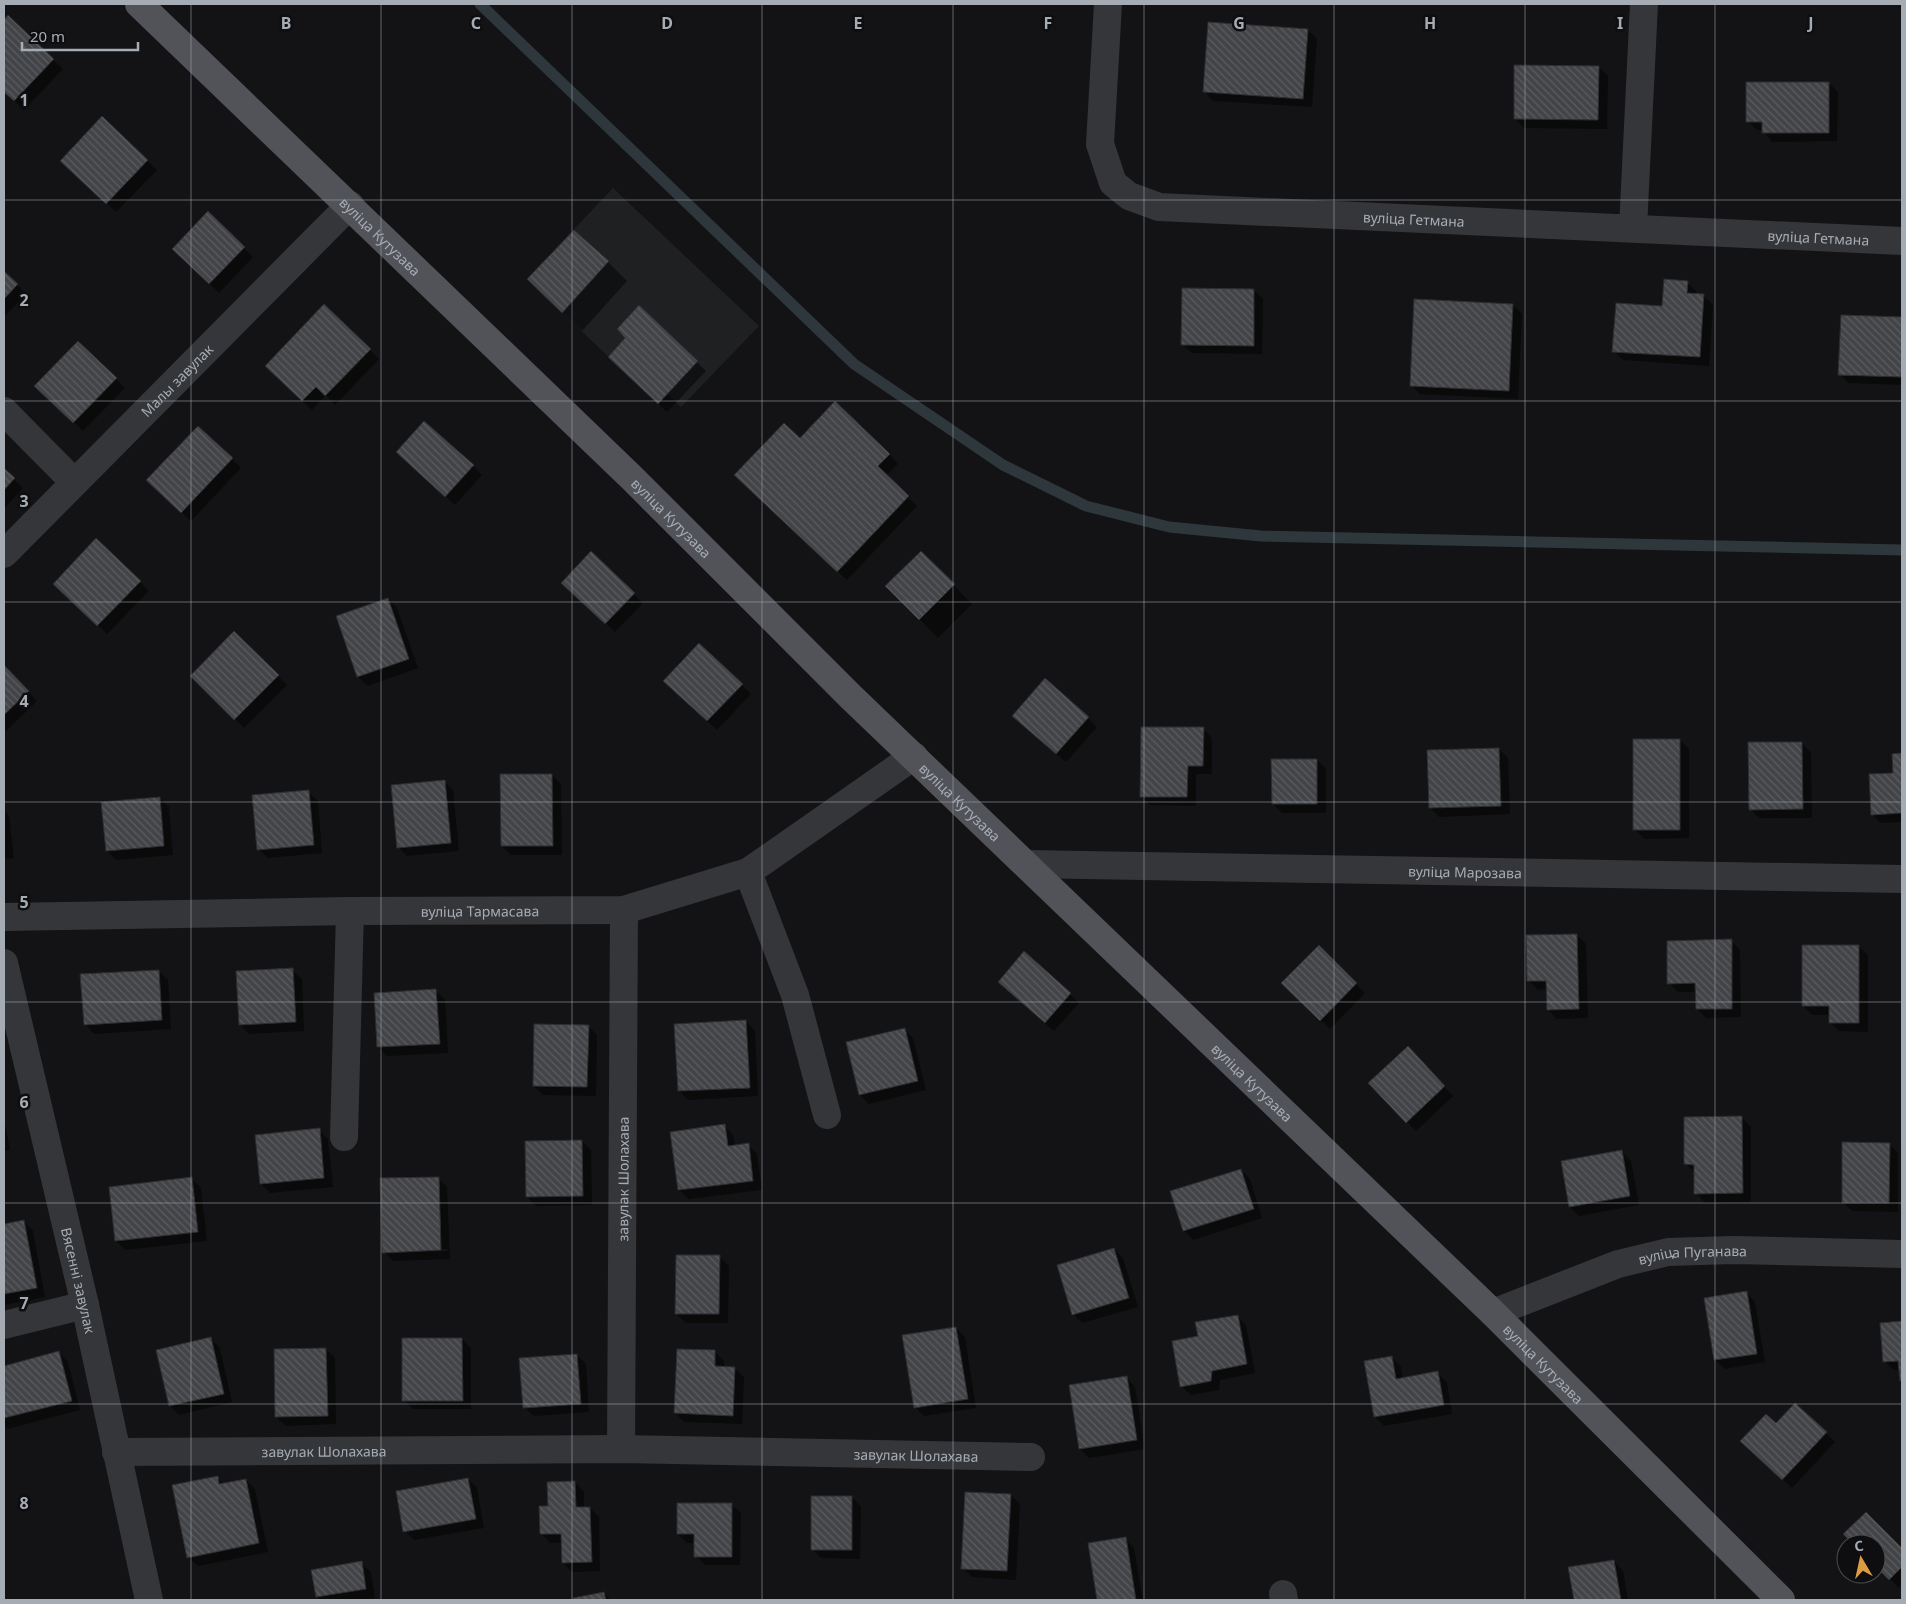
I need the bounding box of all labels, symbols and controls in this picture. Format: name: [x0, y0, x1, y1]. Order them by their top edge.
text: B: [281, 12, 291, 34]
text: C: [471, 12, 481, 34]
text: D: [661, 12, 673, 34]
text: E: [854, 12, 863, 34]
text: F: [1044, 12, 1052, 34]
text: G: [1233, 12, 1245, 34]
text: H: [1424, 12, 1436, 34]
text: I: [1617, 12, 1623, 34]
text: J: [1806, 12, 1814, 34]
scale bar: [22, 20, 139, 52]
text: 20 m: [30, 26, 65, 46]
text: 1: [19, 89, 29, 111]
street label: вуліца Кутузава: [336, 193, 425, 280]
street label: вуліца Гетмана: [1363, 207, 1465, 230]
street label: вуліца Гетмана: [1767, 225, 1870, 249]
text: 2: [19, 289, 29, 311]
street label: Малы завулак: [136, 339, 217, 421]
street label: вуліца Кутузава: [628, 474, 716, 562]
text: 3: [19, 490, 29, 512]
text: 4: [19, 690, 29, 712]
street label: вуліца Кутузава: [915, 758, 1005, 845]
street label: вуліца Марозава: [1408, 861, 1522, 882]
text: 5: [19, 891, 29, 913]
street label: вуліца Тармасава: [421, 901, 539, 920]
street label: вуліца Кутузава: [1208, 1039, 1297, 1126]
text: 6: [19, 1091, 29, 1113]
street label: завулак Шолахава: [613, 1117, 632, 1241]
street label: Вясенні завулак: [57, 1225, 100, 1336]
street label: вуліца Пуганава: [1636, 1240, 1747, 1268]
text: 7: [19, 1292, 29, 1314]
street label: вуліца Кутузава: [1500, 1319, 1588, 1408]
street label: завулак Шолахава: [262, 1441, 386, 1461]
street label: завулак Шолахава: [853, 1444, 979, 1465]
text: 8: [19, 1492, 29, 1514]
north arrow: [1836, 1534, 1886, 1584]
text: С: [1853, 1536, 1865, 1556]

